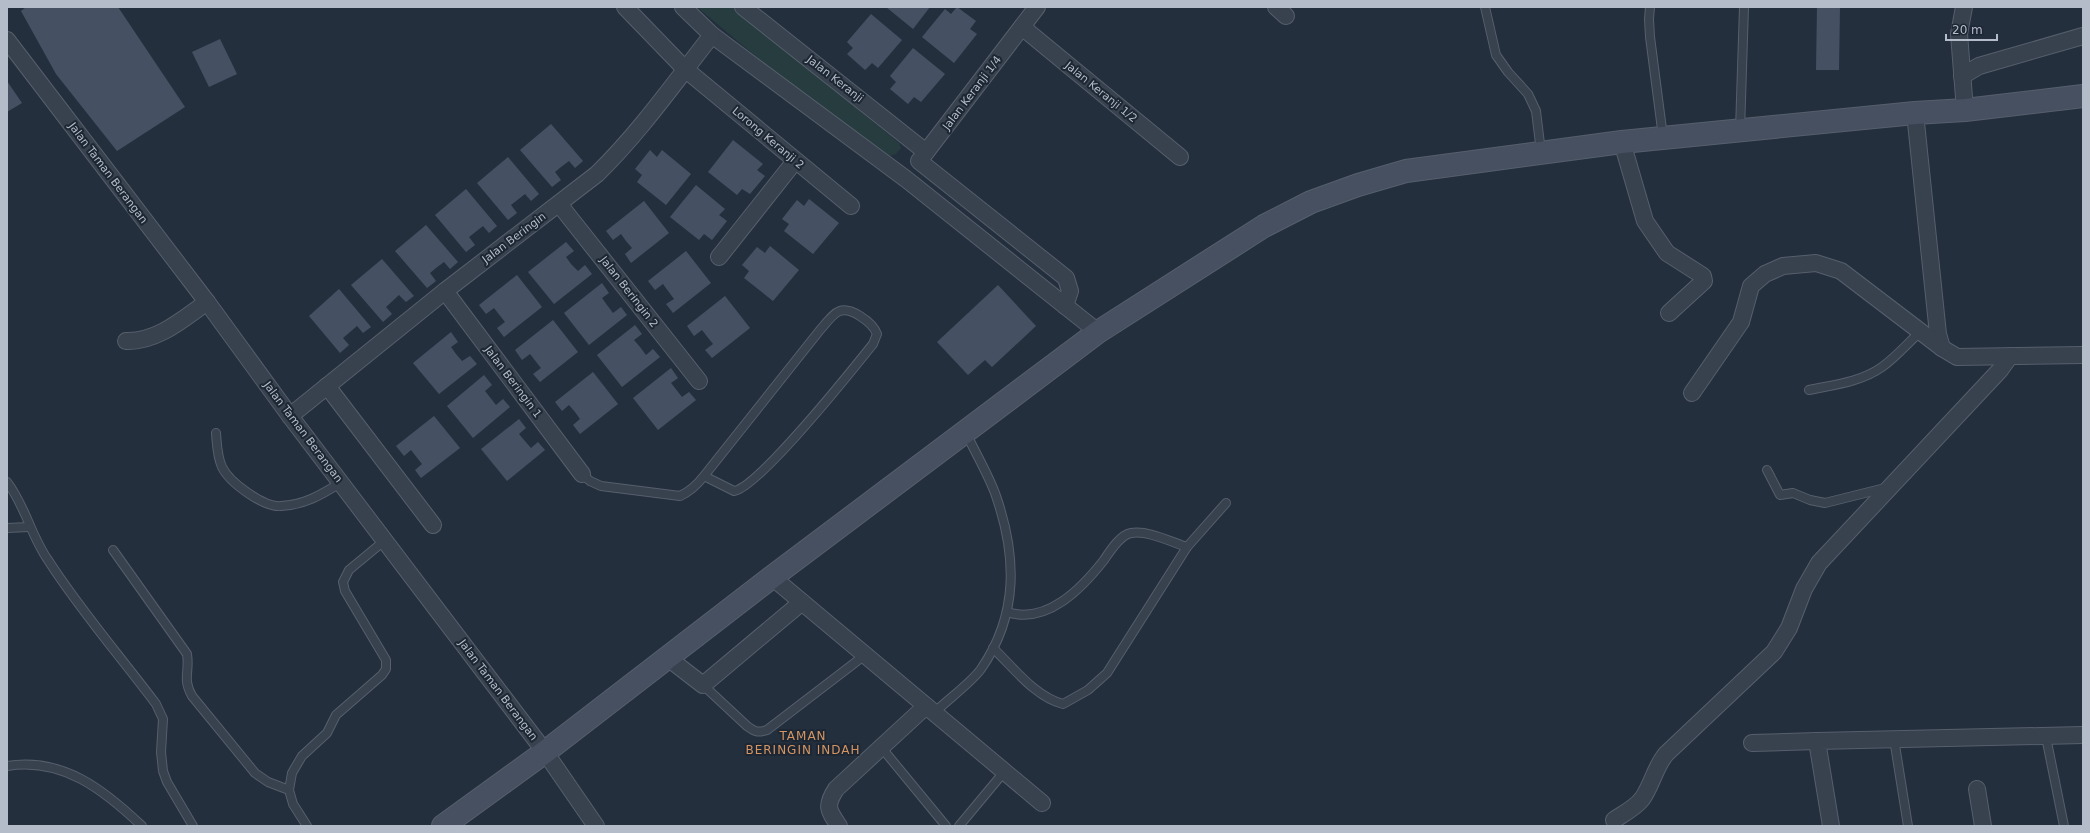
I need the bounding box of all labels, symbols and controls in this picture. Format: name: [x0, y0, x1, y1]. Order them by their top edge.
scale bar: [1946, 16, 1997, 42]
text: 20 m: [1952, 23, 1983, 37]
street label: Jalan Keranji: [803, 52, 866, 105]
street label: Jalan Keranji 1/4: [939, 53, 1004, 133]
street label: Jalan Keranji 1/2: [1061, 58, 1140, 125]
street label: Lorong Keranji 2: [730, 104, 806, 172]
street label: Jalan Taman Berangan: [65, 119, 150, 226]
street label: Jalan Beringin: [479, 210, 548, 267]
street label: Jalan Beringin 2: [597, 253, 661, 330]
street label: Jalan Beringin 1: [481, 343, 544, 421]
street label: Jalan Taman Berangan: [260, 378, 345, 485]
street label: Jalan Taman Berangan: [455, 636, 540, 743]
district label: TAMAN BERINGIN INDAH: [745, 729, 861, 757]

